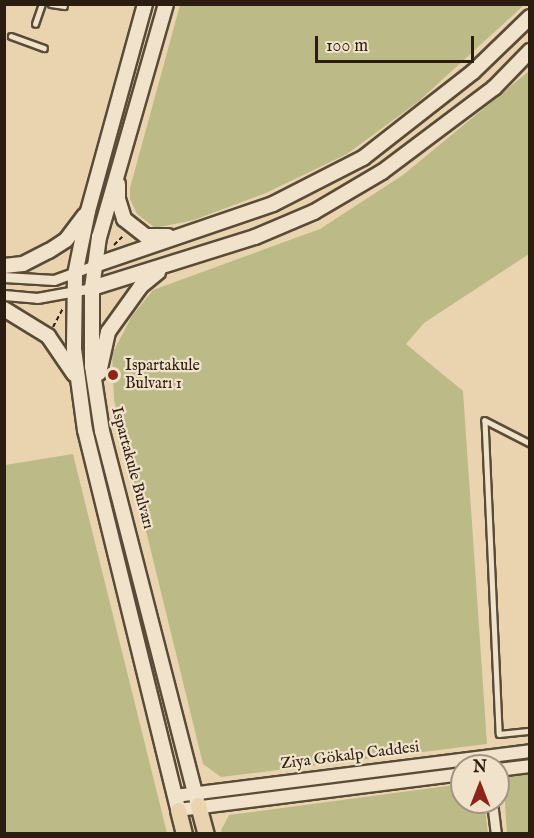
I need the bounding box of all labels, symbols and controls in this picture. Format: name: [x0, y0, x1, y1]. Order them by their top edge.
scale bar: [318, 24, 477, 62]
text: 100 m: [326, 35, 368, 58]
place label: Ispartakule Bulvarı 1: [125, 356, 200, 394]
marker: Ispartakule Bulvarı 1: [106, 368, 120, 382]
street label: Ispartakule Bulvarı: [106, 405, 158, 531]
street label: Ziya Gökalp Caddesi: [280, 738, 420, 774]
north arrow: [450, 754, 510, 814]
text: N: [473, 758, 487, 778]

